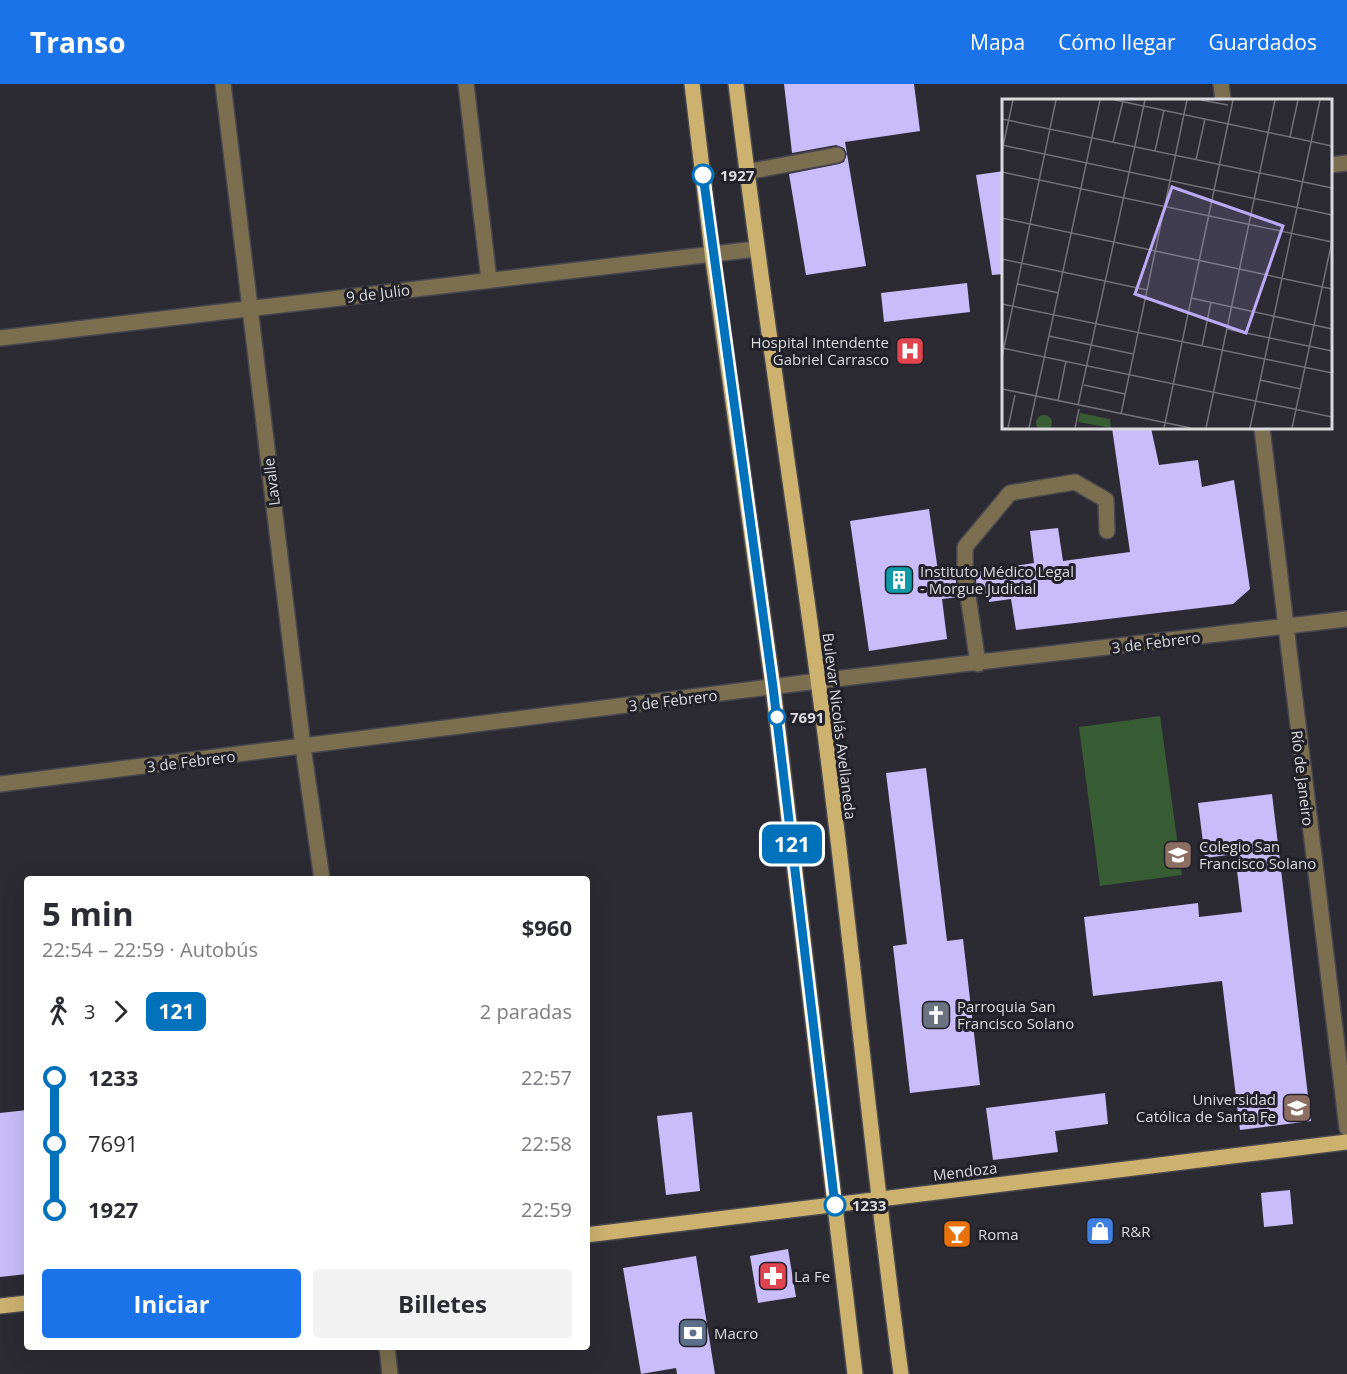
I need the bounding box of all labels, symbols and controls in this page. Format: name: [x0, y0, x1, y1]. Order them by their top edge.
text: Transo: [30, 23, 126, 61]
text: Mapa: [970, 28, 1025, 56]
text: Cómo llegar: [1058, 28, 1176, 56]
text: Guardados: [1209, 28, 1317, 56]
inset map: [1002, 99, 1332, 429]
marker: 1927: [692, 164, 714, 186]
place label: 1927: [720, 165, 755, 185]
street label: 9 de Julio: [345, 279, 411, 307]
place label: Hospital Intendente Gabriel Carrasco: [751, 332, 889, 369]
hospital icon: Hospital Intendente Gabriel Carrasco: [894, 335, 926, 367]
street label: Lavalle: [258, 457, 284, 507]
place label: Instituto Médico Legal - Morgue Judicial: [920, 561, 1074, 598]
building icon: Instituto Médico Legal - Morgue Judicial: [883, 564, 915, 596]
street label: 3 de Febrero: [1111, 627, 1201, 657]
street label: Bulevar Nicolás Avellaneda: [819, 632, 861, 820]
street label: 3 de Febrero: [628, 685, 718, 715]
place label: 7691: [790, 707, 824, 727]
marker: 7691: [768, 708, 786, 726]
street label: Río de Janeiro: [1287, 729, 1319, 827]
street label: 3 de Febrero: [146, 746, 236, 776]
line badge: 121: [758, 824, 826, 864]
text: 121: [774, 830, 810, 858]
place label: Colegio San Francisco Solano: [1199, 836, 1316, 873]
school or university icon: Colegio San Francisco Solano: [1162, 839, 1194, 871]
text: 5 min: [42, 891, 134, 936]
text: $960: [522, 912, 572, 942]
text: 22:54 – 22:59 · Autobús: [42, 936, 258, 963]
icon: walk: [42, 995, 75, 1028]
icon: forward: [104, 995, 137, 1028]
place label: Parroquia San Francisco Solano: [957, 996, 1074, 1033]
text: 121: [158, 997, 194, 1025]
text: 3: [84, 998, 95, 1025]
text: 2 paradas: [480, 998, 572, 1025]
church icon: Parroquia San Francisco Solano: [920, 999, 952, 1031]
text: 1233: [88, 1062, 138, 1092]
text: 22:57: [521, 1064, 572, 1091]
place label: Universidad Católica de Santa Fe: [1136, 1089, 1276, 1126]
school or university icon: Universidad Católica de Santa Fe: [1281, 1092, 1313, 1124]
text: 7691: [88, 1128, 138, 1158]
text: 22:58: [521, 1130, 572, 1157]
street label: Mendoza: [932, 1157, 998, 1185]
text: 1927: [88, 1194, 138, 1224]
marker: 1233: [824, 1194, 846, 1216]
place label: 1233: [852, 1195, 886, 1215]
text: 22:59: [521, 1196, 572, 1223]
shop icon: R&R: [1084, 1215, 1116, 1247]
bar icon: Roma: [941, 1218, 973, 1250]
place label: R&R: [1121, 1221, 1151, 1241]
place label: Roma: [978, 1224, 1019, 1244]
pharmacy icon: La Fe: [757, 1260, 789, 1292]
place label: La Fe: [794, 1266, 830, 1286]
button: Iniciar: [42, 1269, 301, 1338]
button: Billetes: [313, 1269, 572, 1338]
bank icon: Macro: [677, 1317, 709, 1349]
place label: Macro: [714, 1323, 758, 1343]

